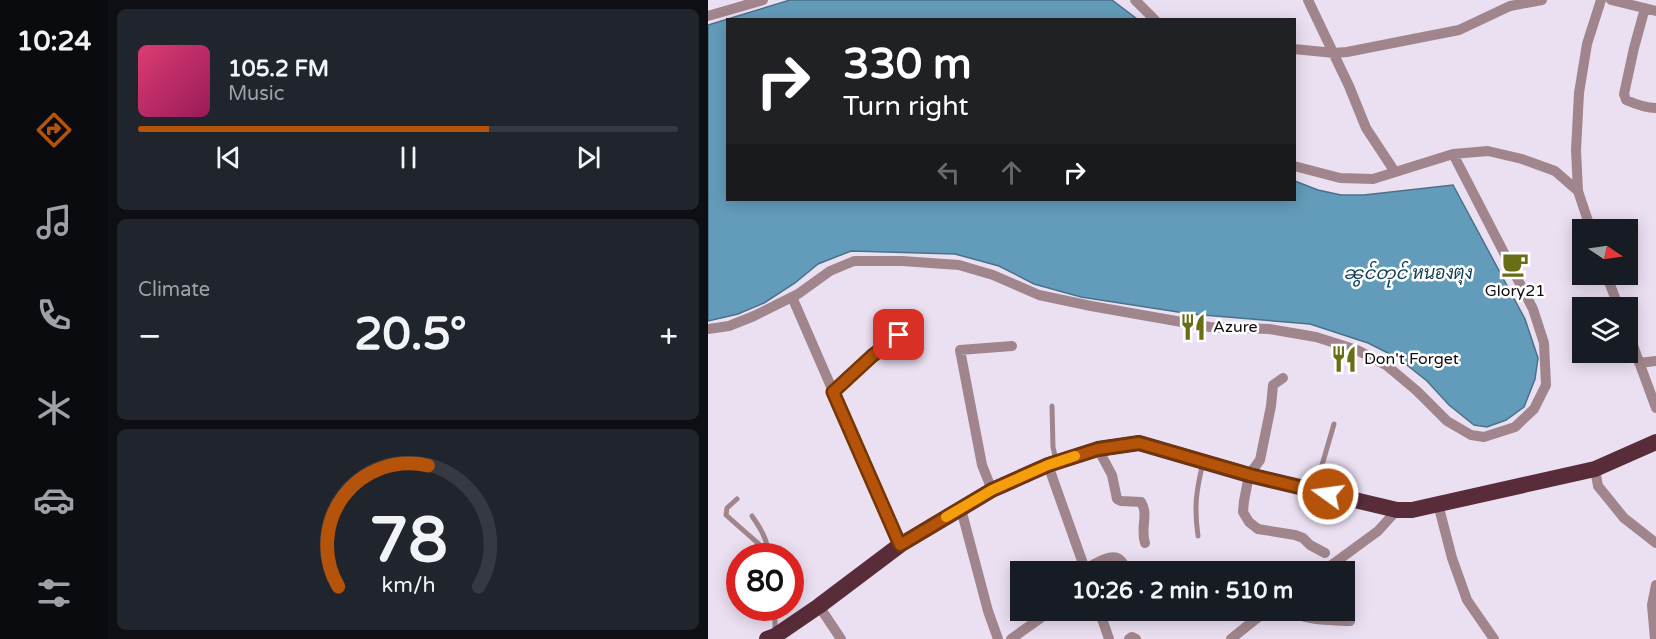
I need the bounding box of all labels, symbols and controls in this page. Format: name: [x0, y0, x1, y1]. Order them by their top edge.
text: 10:24: [17, 25, 91, 58]
text: 330 m: [843, 39, 972, 90]
icon: right: [744, 42, 822, 120]
text: 105.2 FM: [228, 56, 329, 82]
text: Music: [228, 82, 284, 106]
text: Turn right: [843, 90, 969, 123]
icon: directions: [33, 109, 75, 151]
icon: previous: [212, 141, 245, 174]
icon: pause: [392, 141, 425, 174]
icon: next: [572, 141, 605, 174]
icon: left: [932, 156, 965, 189]
icon: ahead: [995, 156, 1028, 189]
icon: right: [1058, 156, 1091, 189]
icon: music: [33, 201, 75, 243]
north arrow: [1572, 219, 1638, 285]
map controls: [1572, 219, 1638, 363]
cafe icon: Glory21: [1500, 249, 1530, 279]
water label: ၼွင်တုင် หนองตุง: [1343, 260, 1473, 288]
text: Climate: [138, 278, 210, 302]
place label: Glory21: [1485, 281, 1545, 301]
icon: phone: [33, 294, 75, 336]
button: layers: [1572, 297, 1638, 363]
text: 20.5°: [354, 308, 467, 362]
pin: [873, 309, 924, 360]
restaurant icon: Azure: [1178, 312, 1208, 342]
text: −: [138, 317, 162, 356]
text: +: [659, 317, 678, 356]
place label: Azure: [1213, 317, 1258, 337]
icon: arrive: [882, 318, 915, 351]
restaurant icon: Don't Forget: [1329, 344, 1359, 374]
place label: Don't Forget: [1364, 349, 1459, 369]
icon: climate: [33, 387, 75, 429]
position arrow: [1296, 462, 1360, 526]
icon: car: [33, 479, 75, 521]
text: 78: [369, 504, 447, 579]
speed limit sign: 80: [726, 543, 804, 621]
icon: filters: [33, 572, 75, 614]
text: km/h: [381, 572, 435, 598]
text: 10:26 · 2 min · 510 m: [1072, 578, 1293, 604]

